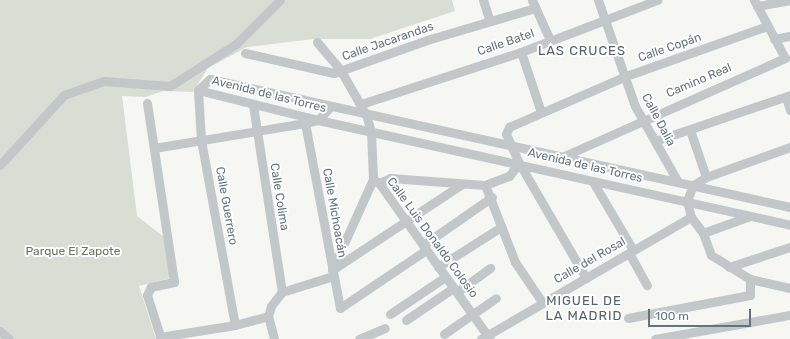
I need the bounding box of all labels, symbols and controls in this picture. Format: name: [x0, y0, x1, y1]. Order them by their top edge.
street label: Calle Jacarandas: [340, 20, 436, 64]
street label: Calle Batel: [476, 27, 536, 59]
street label: Calle Copán: [636, 30, 704, 66]
district label: LAS CRUCES: [538, 43, 626, 59]
street label: Camino Real: [664, 61, 734, 101]
street label: Avenida de las Torres: [210, 74, 328, 116]
street label: Calle Dalia: [638, 91, 678, 149]
street label: Avenida de las Torres: [526, 146, 644, 186]
street label: Calle Colima: [267, 162, 291, 232]
street label: Calle Guerrero: [212, 166, 240, 246]
street label: Calle Michoacán: [319, 167, 349, 259]
street label: Calle Luis Donaldo Colosio: [383, 175, 481, 301]
street label: Calle del Rosal: [552, 235, 628, 287]
park label: Parque El Zapote: [25, 245, 121, 259]
district label: MIGUEL DE LA MADRID: [545, 294, 623, 325]
scale bar: [650, 301, 753, 327]
text: 100 m: [655, 309, 689, 323]

